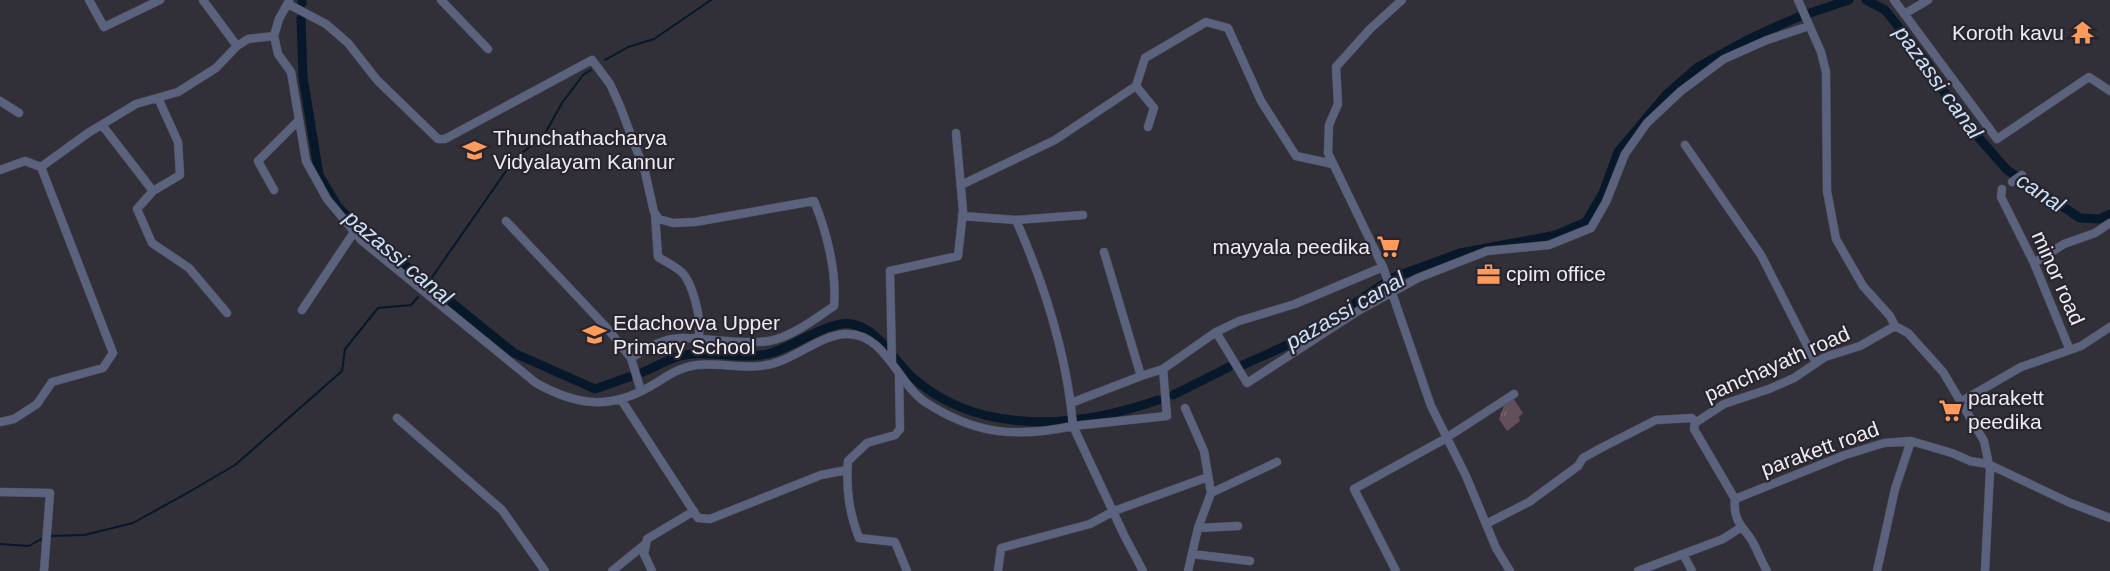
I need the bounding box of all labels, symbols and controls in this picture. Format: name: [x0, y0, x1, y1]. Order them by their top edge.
water label: pazassi canal: [1889, 20, 1989, 144]
temple icon: Koroth kavu: [2069, 20, 2095, 46]
place label: Koroth kavu: [1952, 21, 2064, 44]
place label: Thunchathacharya Vidyalayam Kannur: [493, 126, 675, 173]
school or university icon: Thunchathacharya Vidyalayam Kannur: [462, 137, 488, 163]
water label: canal: [2012, 167, 2070, 218]
water label: pazassi canal: [339, 204, 459, 311]
street label: minor road: [2028, 227, 2089, 328]
supermarket icon: mayyala peedika: [1375, 234, 1401, 260]
place label: mayyala peedika: [1212, 235, 1370, 258]
office icon: cpim office: [1475, 261, 1501, 287]
place label: cpim office: [1506, 262, 1606, 285]
water label: pazassi canal: [1280, 266, 1410, 355]
place label: Edachovva Upper Primary School: [613, 311, 780, 358]
street label: panchayath road: [1701, 321, 1853, 406]
school or university icon: Edachovva Upper Primary School: [582, 322, 608, 348]
place label: parakett peedika: [1968, 386, 2044, 433]
supermarket icon: parakett peedika: [1937, 397, 1963, 423]
street label: parakett road: [1758, 417, 1882, 480]

